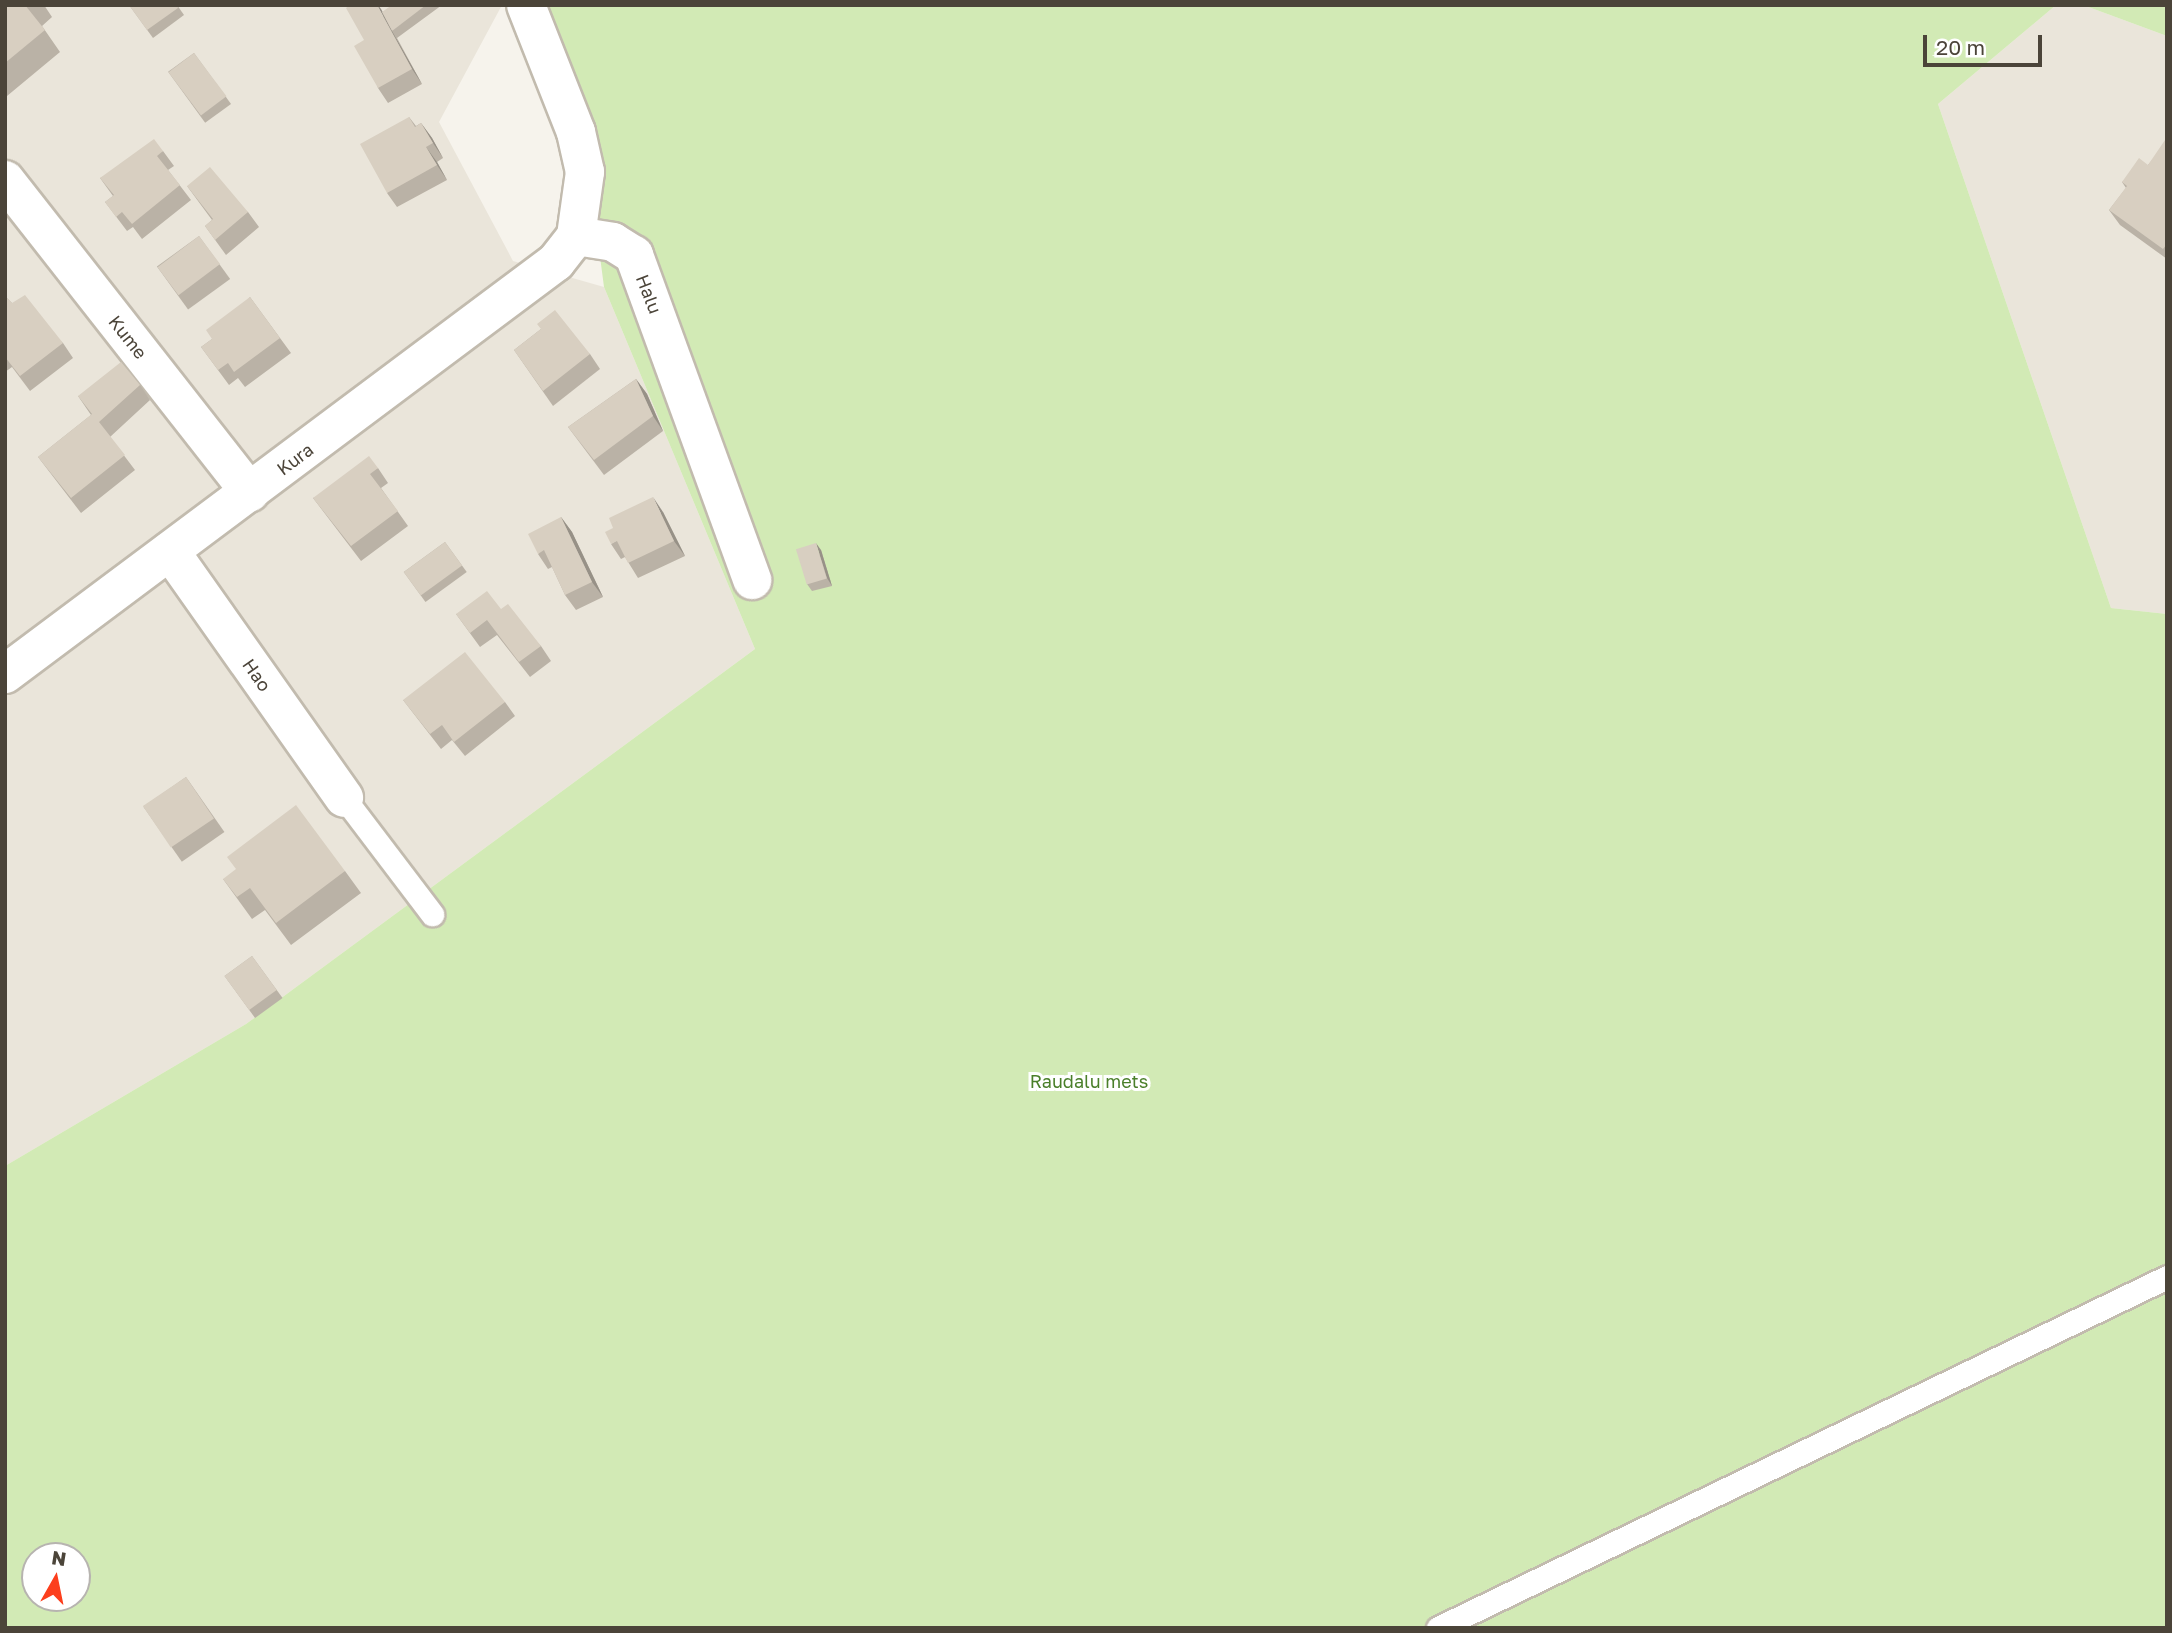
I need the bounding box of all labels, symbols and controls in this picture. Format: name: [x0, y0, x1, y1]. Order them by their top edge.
scale bar: [1927, 21, 2046, 65]
text: 20 m: [1936, 34, 1985, 60]
street label: Halu: [632, 271, 666, 317]
street label: Kume: [104, 311, 152, 363]
street label: Kura: [273, 438, 317, 480]
street label: Hao: [238, 655, 276, 695]
park label: Raudalu mets: [1030, 1070, 1148, 1092]
north arrow: [21, 1542, 91, 1612]
text: N: [50, 1545, 68, 1570]

